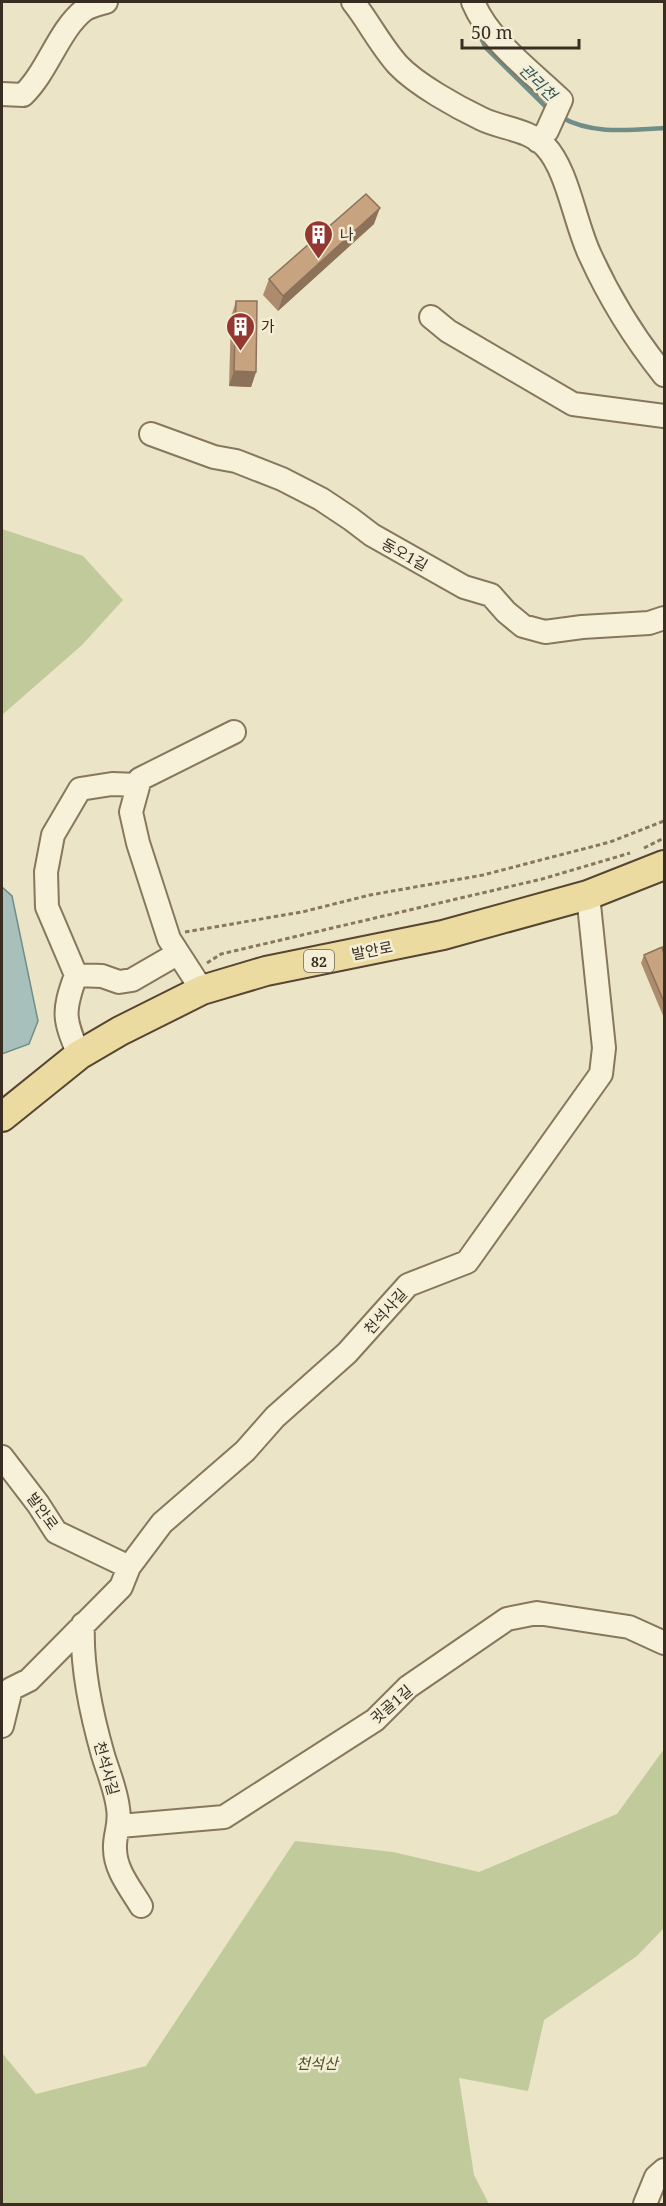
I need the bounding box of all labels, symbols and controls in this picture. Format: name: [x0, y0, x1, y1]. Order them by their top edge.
scale bar: [462, 12, 579, 50]
text: 50 m: [471, 20, 513, 44]
water label: 관리천: [514, 59, 563, 107]
building icon: 나: [303, 218, 335, 260]
place label: 나: [340, 224, 354, 244]
building icon: 가: [224, 310, 256, 352]
place label: 가: [261, 316, 275, 336]
street label: 동오1길: [378, 533, 432, 575]
street label: 발안로: [350, 936, 394, 964]
road number: 82: [304, 950, 334, 972]
street label: 천석사길: [359, 1284, 411, 1338]
street label: 발안로: [23, 1488, 63, 1534]
street label: 귓골1길: [366, 1680, 416, 1728]
street label: 천석사길: [90, 1739, 124, 1797]
park label: 천석산: [296, 2053, 340, 2073]

